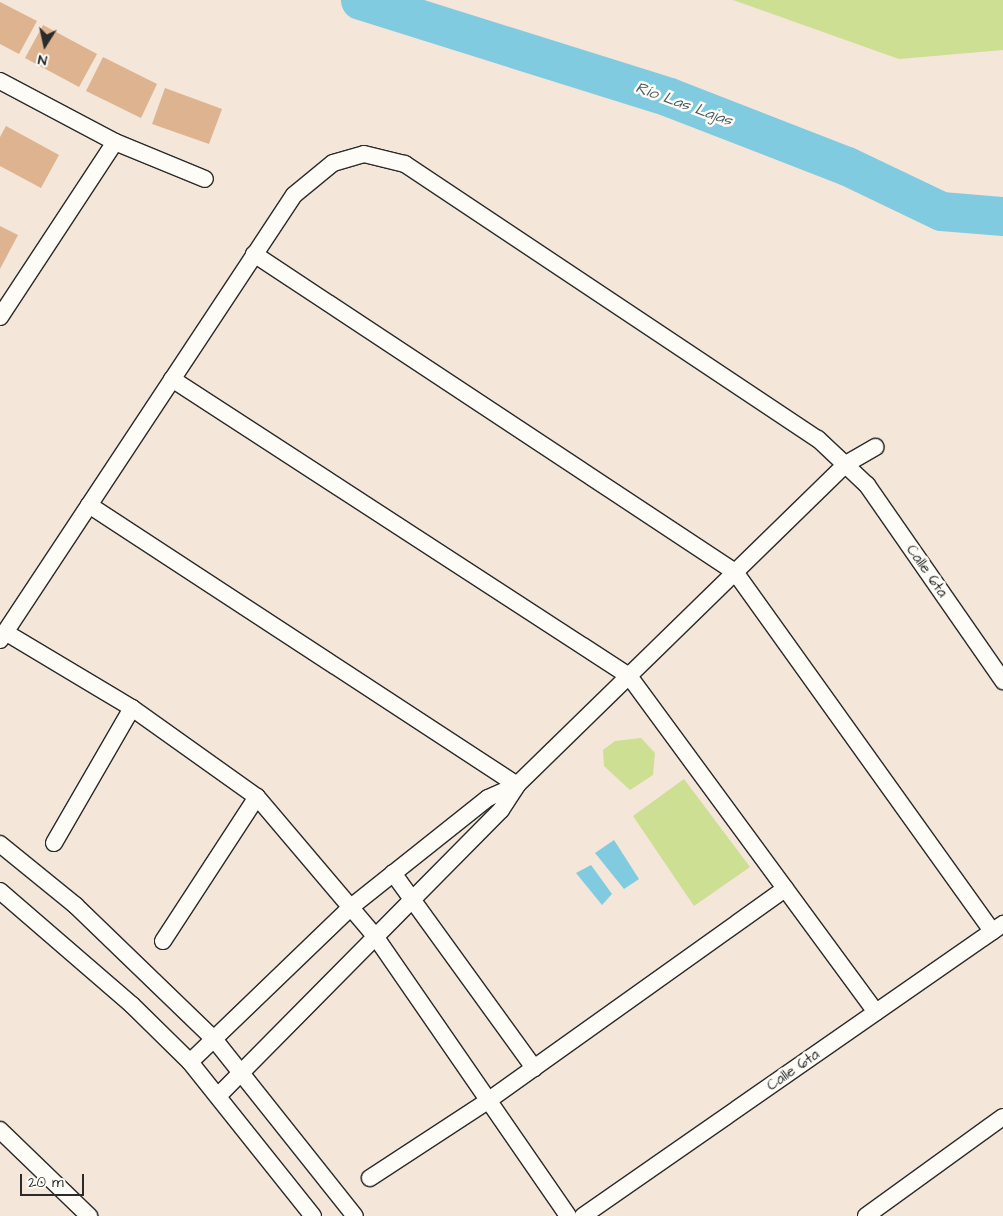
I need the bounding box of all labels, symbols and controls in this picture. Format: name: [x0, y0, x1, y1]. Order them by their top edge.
north arrow: [20, 20, 70, 70]
text: N: [36, 49, 48, 70]
water label: Río Las Lajas: [633, 78, 735, 130]
street label: Calle 6ta: [902, 541, 952, 601]
street label: Calle 6ta: [763, 1045, 823, 1095]
scale bar: [22, 1164, 86, 1196]
text: 20 m: [28, 1172, 64, 1193]

